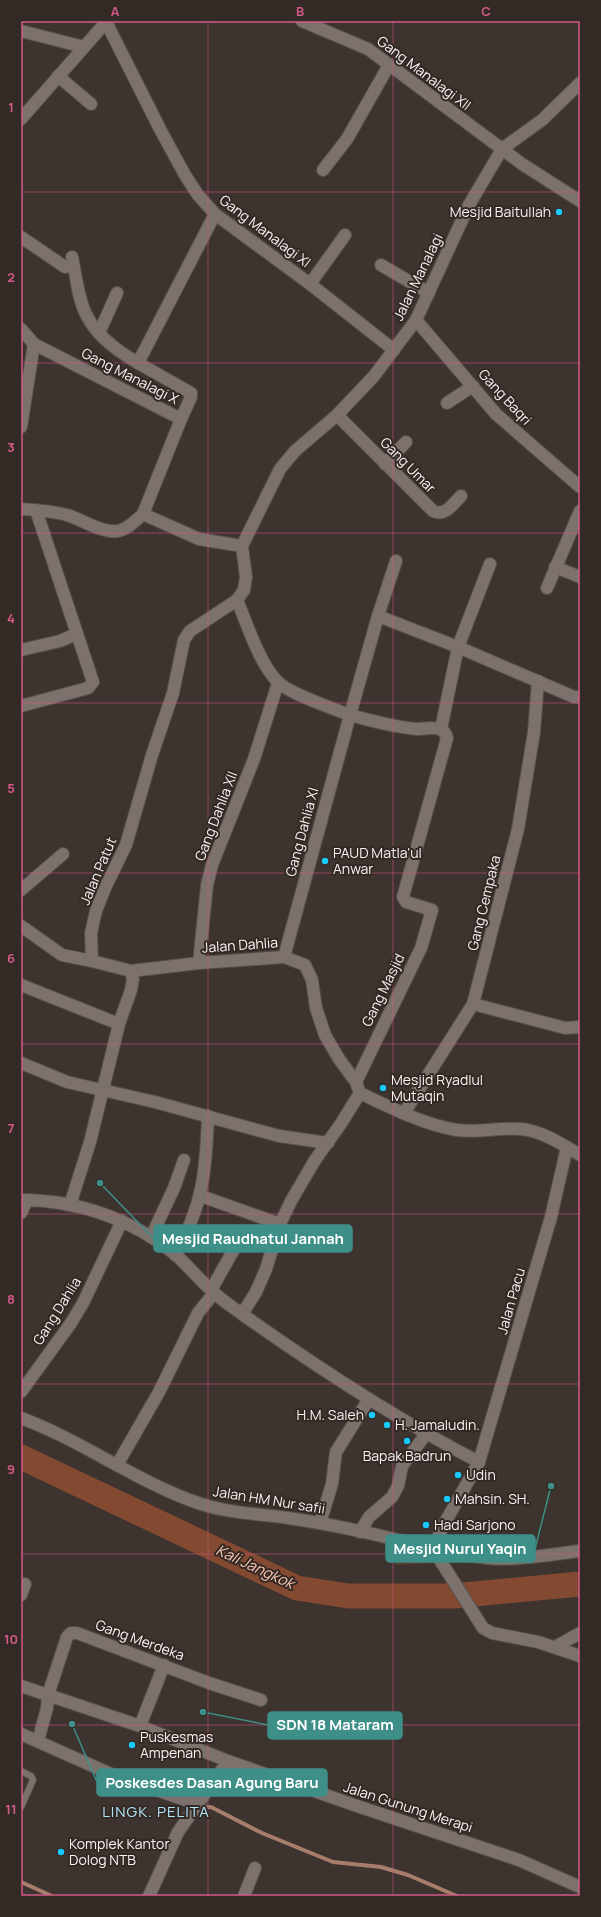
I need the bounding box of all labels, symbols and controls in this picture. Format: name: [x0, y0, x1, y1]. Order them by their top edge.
text: A: [111, 2, 120, 20]
text: B: [296, 2, 304, 20]
text: C: [481, 2, 491, 20]
street label: Gang Manalagi XII: [373, 31, 475, 114]
text: 1: [8, 98, 14, 116]
street label: Gang Manalagi XI: [216, 190, 315, 271]
place label: Mesjid Baitullah: [450, 202, 551, 221]
marker: Mesjid Baitullah: [554, 207, 564, 217]
street label: Jalan Manalagi: [388, 230, 447, 323]
text: 2: [7, 268, 15, 286]
street label: Gang Manalagi X: [78, 343, 182, 408]
street label: Gang Baqri: [475, 365, 536, 429]
street label: Gang Umar: [376, 433, 440, 497]
text: 3: [7, 438, 15, 456]
text: 4: [7, 609, 15, 627]
street label: Gang Dahlia XII: [190, 768, 241, 863]
text: 5: [7, 779, 15, 797]
street label: Gang Dahlia XI: [281, 785, 323, 878]
street label: Jalan Patut: [75, 834, 120, 908]
place label: PAUD Matla'ul Anwar: [333, 843, 422, 878]
street label: Gang Cempaka: [462, 853, 505, 953]
marker: PAUD Matla'ul Anwar: [320, 856, 330, 866]
street label: Jalan Dahlia: [201, 932, 279, 957]
text: 6: [7, 949, 15, 967]
street label: Gang Masjid: [357, 950, 408, 1029]
place label: Mesjid Ryadlul Mutaqin: [391, 1070, 483, 1105]
marker: Mesjid Ryadlul Mutaqin: [378, 1083, 388, 1093]
text: 7: [8, 1119, 15, 1137]
callout: Mesjid Raudhatul Jannah: [154, 1225, 352, 1252]
text: Mesjid Raudhatul Jannah: [162, 1228, 344, 1249]
street label: Jalan Pacu: [492, 1265, 529, 1336]
street label: Gang Dahlia: [28, 1273, 85, 1348]
text: 8: [7, 1290, 15, 1308]
place label: H.M. Saleh: [297, 1405, 364, 1424]
marker: H.M. Saleh: [367, 1410, 377, 1420]
place label: H. Jamaludin.: [395, 1415, 480, 1434]
marker: H. Jamaludin.: [382, 1420, 392, 1430]
marker: Bapak Badrun: [402, 1436, 412, 1446]
place label: Bapak Badrun: [363, 1446, 451, 1465]
text: 9: [7, 1460, 15, 1478]
place label: Udin: [466, 1465, 496, 1484]
marker: Udin: [453, 1470, 463, 1480]
street label: Jalan HM Nur safii: [212, 1481, 326, 1518]
place label: Mahsin. SH.: [455, 1489, 530, 1508]
marker: Mahsin. SH.: [442, 1494, 452, 1504]
place label: Hadi Sarjono: [434, 1515, 516, 1534]
marker: Hadi Sarjono: [421, 1520, 431, 1530]
callout: Mesjid Nurul Yaqin: [386, 1535, 535, 1562]
text: Mesjid Nurul Yaqin: [394, 1538, 526, 1559]
water label: Kali Jangkok: [213, 1539, 300, 1595]
street label: Gang Merdeka: [93, 1615, 187, 1664]
text: 10: [4, 1630, 18, 1648]
callout: SDN 18 Mataram: [268, 1712, 402, 1739]
text: SDN 18 Mataram: [276, 1714, 394, 1735]
place label: Puskesmas Ampenan: [140, 1727, 213, 1762]
marker: Puskesmas Ampenan: [127, 1740, 137, 1750]
callout: Poskesdes Dasan Agung Baru: [97, 1769, 327, 1796]
text: Poskesdes Dasan Agung Baru: [105, 1772, 319, 1793]
street label: Jalan Gunung Merapi: [341, 1777, 475, 1836]
text: 11: [5, 1800, 17, 1818]
district label: LINGK. PELITA: [102, 1801, 210, 1822]
place label: Komplek Kantor Dolog NTB: [69, 1834, 169, 1869]
marker: Komplek Kantor Dolog NTB: [56, 1847, 66, 1857]

